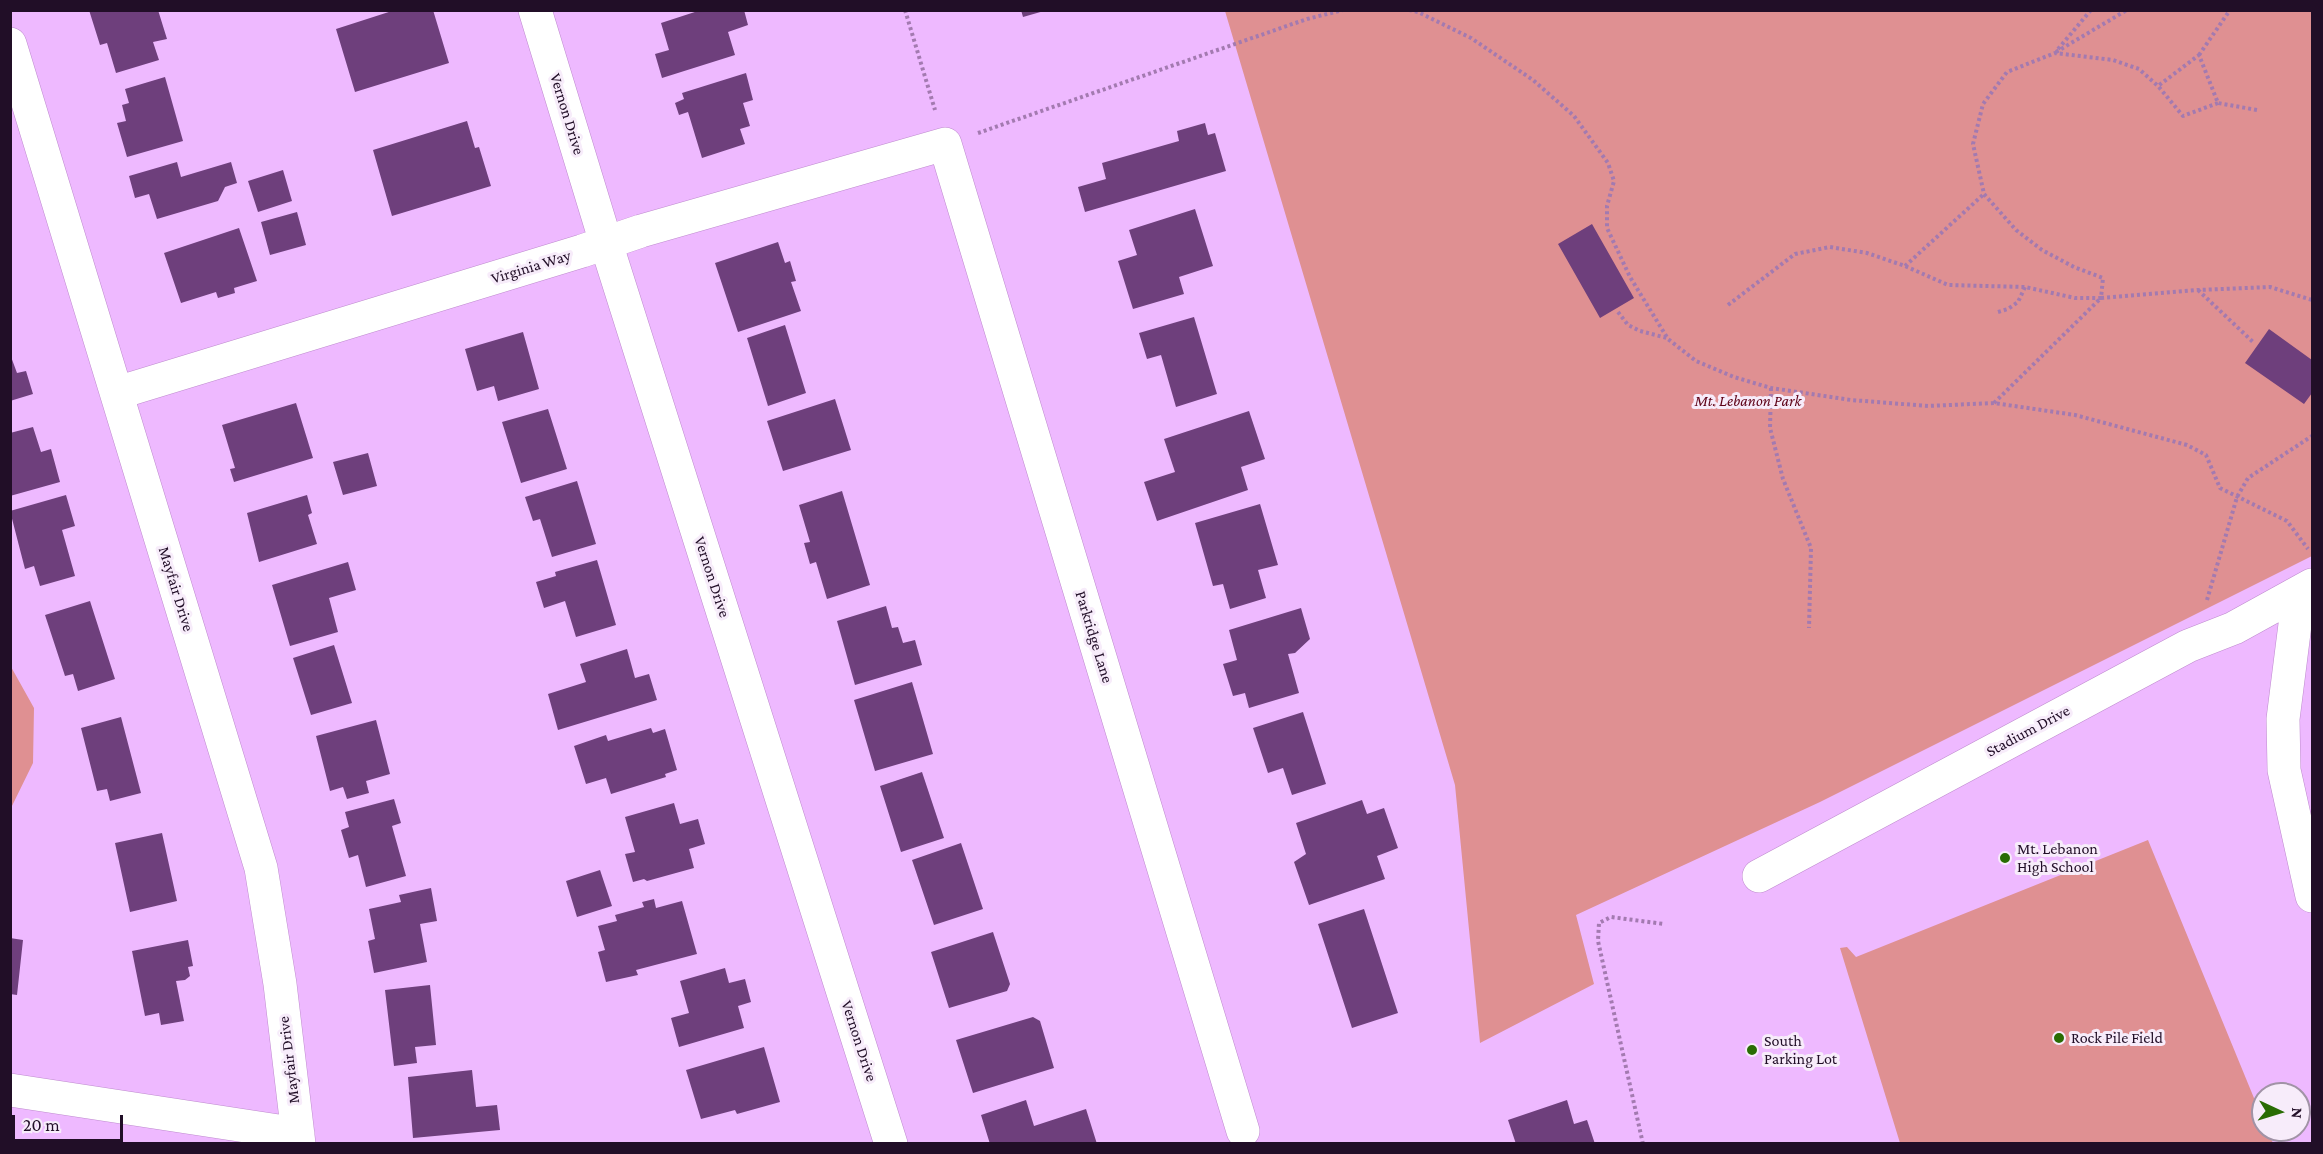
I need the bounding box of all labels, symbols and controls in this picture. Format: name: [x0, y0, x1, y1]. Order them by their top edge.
street label: Vernon Drive: [546, 71, 588, 157]
street label: Virginia Way: [489, 246, 573, 288]
park label: Mt. Lebanon Park: [1694, 391, 1802, 411]
street label: Vernon Drive: [690, 534, 734, 620]
street label: Mayfair Drive: [154, 544, 198, 634]
street label: Parkridge Lane: [1071, 589, 1117, 685]
street label: Stadium Drive: [1983, 701, 2073, 761]
place label: Mt. Lebanon High School: [2017, 839, 2098, 877]
marker: Mt. Lebanon High School: [1998, 851, 2012, 865]
street label: Vernon Drive: [837, 998, 881, 1084]
street label: Mayfair Drive: [274, 1015, 304, 1105]
place label: Rock Pile Field: [2071, 1028, 2163, 1048]
place label: South Parking Lot: [1764, 1031, 1837, 1069]
marker: Rock Pile Field: [2052, 1031, 2066, 1045]
marker: South Parking Lot: [1745, 1043, 1759, 1057]
north arrow: [2251, 1082, 2311, 1142]
scale bar: [15, 1103, 126, 1141]
text: N: [2289, 1107, 2306, 1119]
text: 20 m: [23, 1115, 60, 1135]

